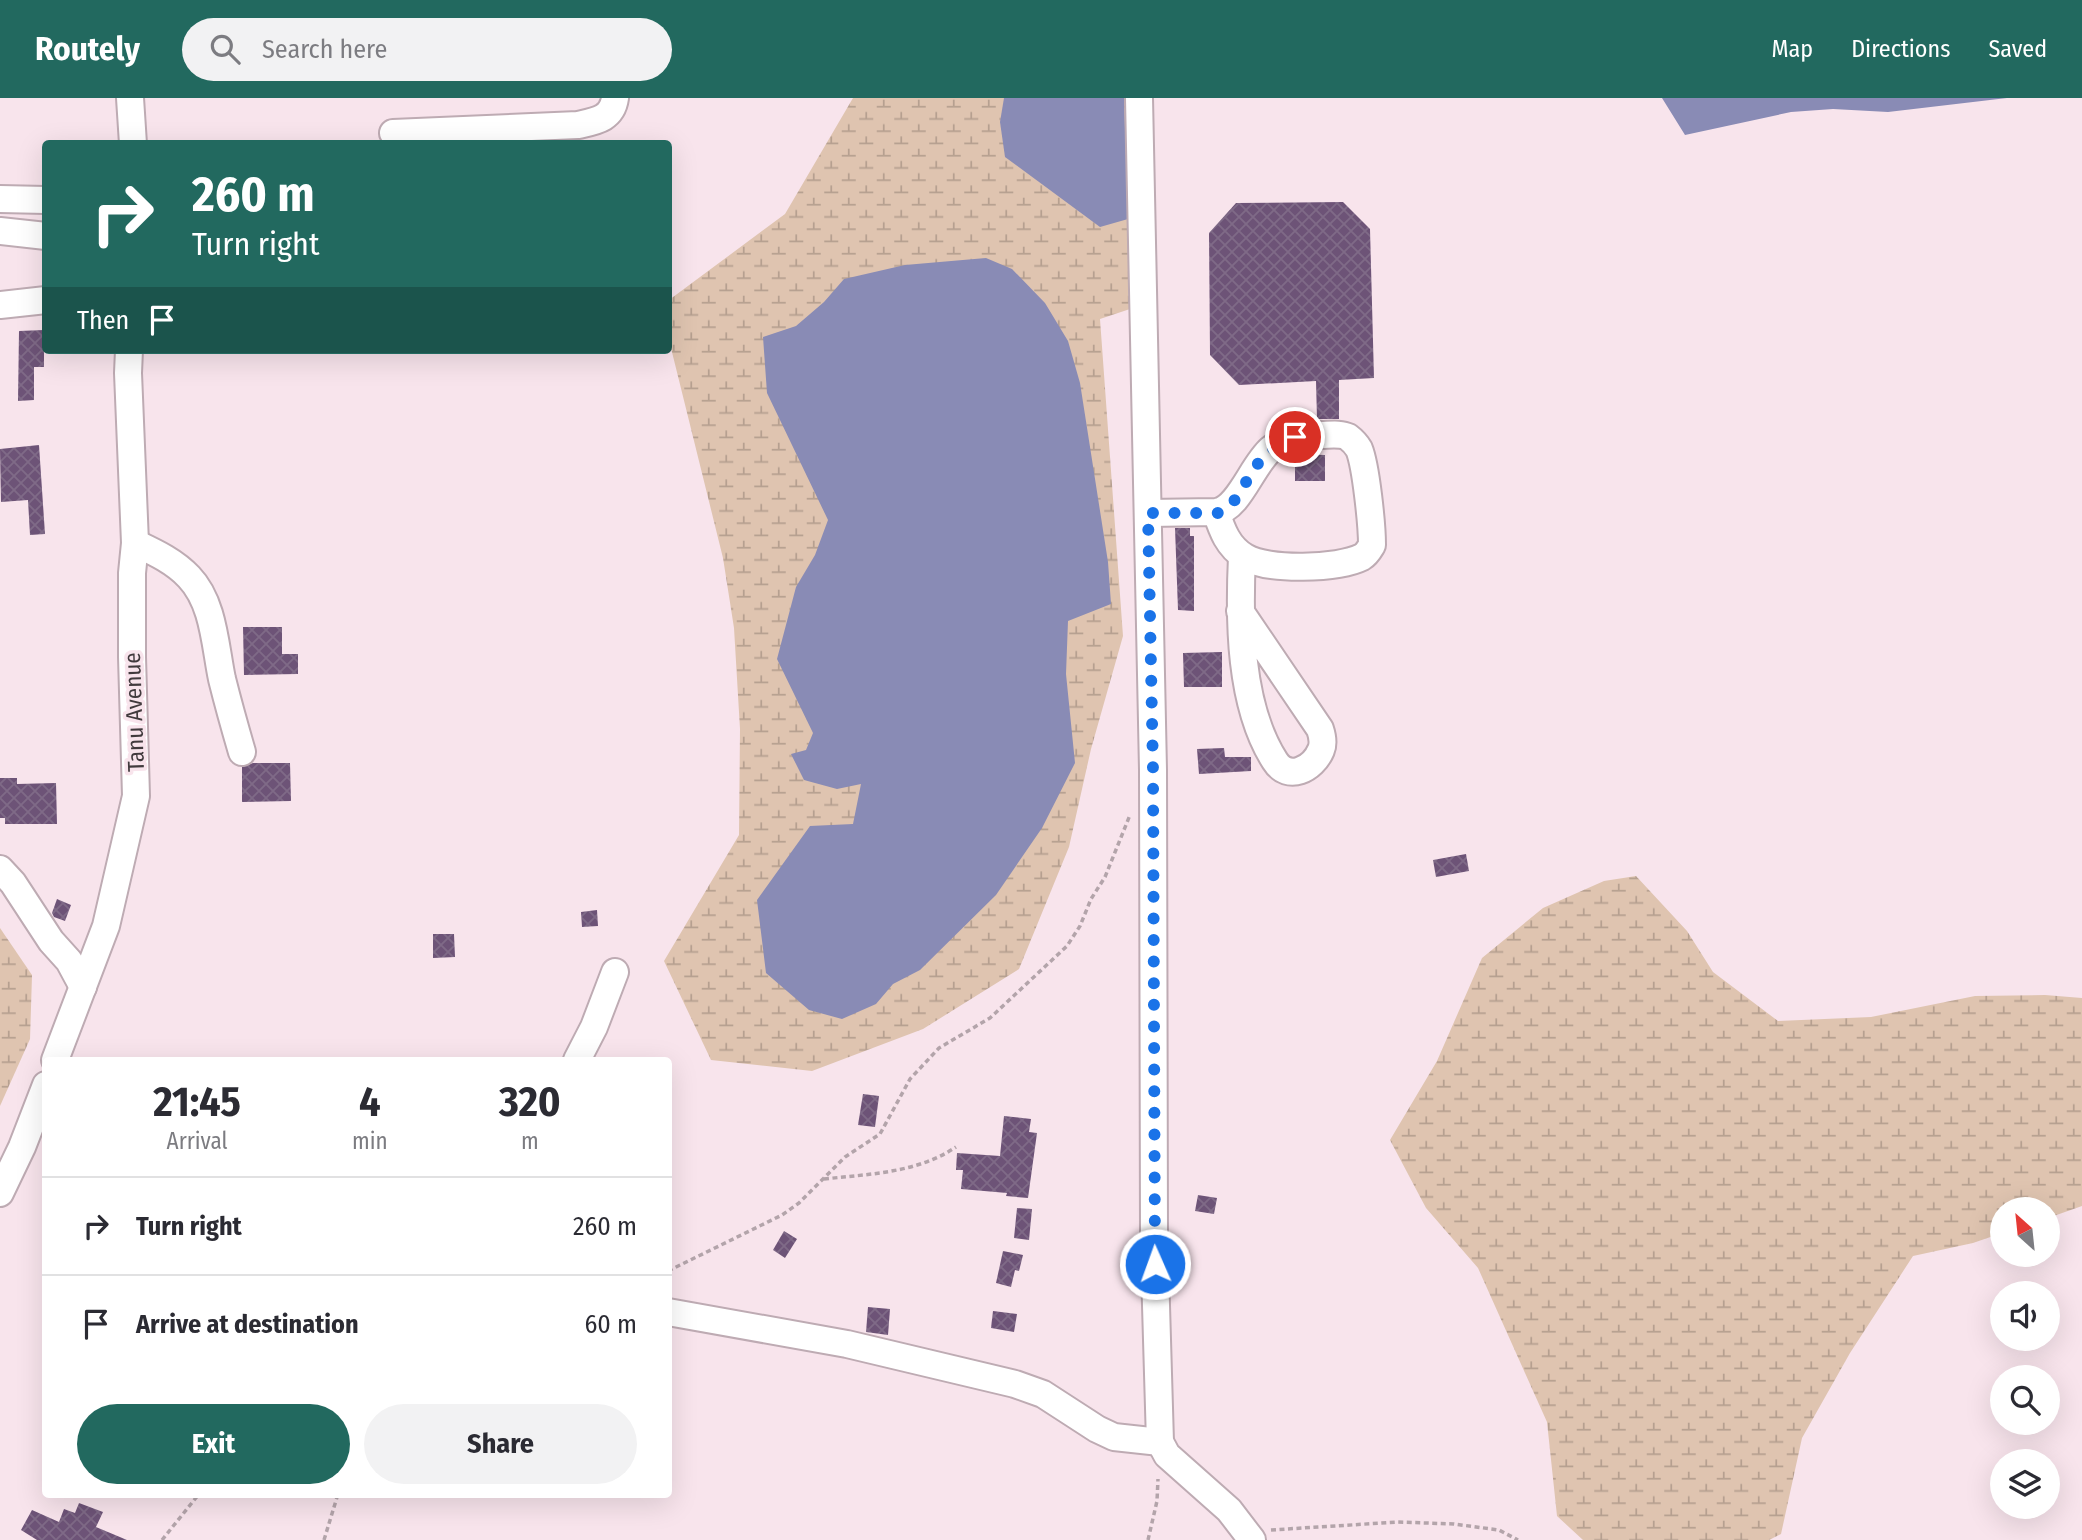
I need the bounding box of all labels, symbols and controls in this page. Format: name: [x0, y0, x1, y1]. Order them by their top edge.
search box: [182, 18, 672, 81]
text: Routely: [35, 29, 140, 69]
icon: search: [206, 30, 244, 68]
text: Search here: [262, 34, 387, 65]
text: Map: [1772, 35, 1813, 63]
text: Directions: [1851, 35, 1950, 63]
text: Saved: [1988, 35, 2047, 63]
text: 260 m: [192, 165, 315, 224]
icon: right: [77, 168, 168, 259]
text: Turn right: [192, 225, 319, 263]
icon: arrive: [143, 301, 181, 339]
text: Then: [77, 305, 129, 336]
pin: [1265, 407, 1325, 467]
icon: arrive: [1276, 418, 1314, 456]
street label: Tanu Avenue: [118, 652, 150, 772]
text: 21:45: [153, 1077, 241, 1127]
text: 4: [359, 1077, 381, 1127]
text: 320: [499, 1077, 561, 1127]
text: Arrival: [167, 1127, 228, 1155]
text: min: [352, 1127, 388, 1155]
text: m: [521, 1127, 539, 1155]
north arrow: [1990, 1197, 2060, 1267]
map controls: [1990, 1197, 2060, 1519]
icon: right: [77, 1207, 115, 1245]
text: Turn right: [136, 1211, 242, 1242]
text: 260 m: [573, 1211, 637, 1242]
position arrow: [1118, 1227, 1192, 1301]
button: sound: [1990, 1281, 2060, 1351]
icon: arrive: [77, 1305, 115, 1343]
text: Arrive at destination: [136, 1309, 359, 1340]
text: 60 m: [584, 1309, 637, 1340]
button: search: [1990, 1365, 2060, 1435]
button: Exit: [77, 1404, 350, 1484]
button: Share: [364, 1404, 637, 1484]
button: layers: [1990, 1449, 2060, 1519]

